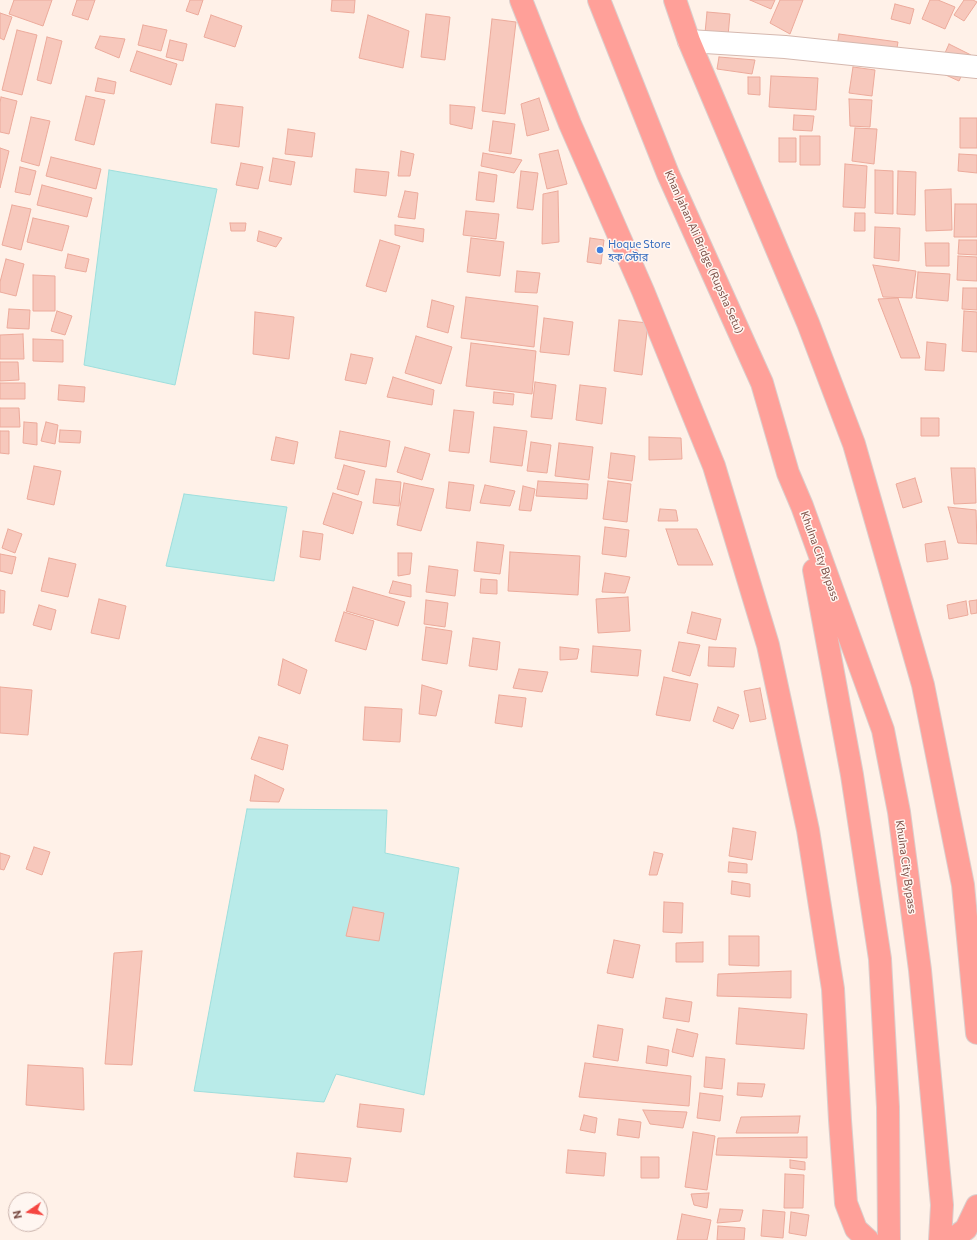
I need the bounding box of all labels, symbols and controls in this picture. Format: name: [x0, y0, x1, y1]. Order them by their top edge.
street label: Khan Jahan Ali Bridge (Rupsha Setu): [662, 168, 746, 336]
place label: Hoque Store হক স্টোর: [608, 237, 671, 263]
marker: Hoque Store হক স্টোর: [595, 245, 605, 255]
street label: Khulna City Bypass: [798, 509, 842, 603]
street label: Khulna City Bypass: [893, 819, 919, 915]
north arrow: [8, 1192, 48, 1232]
text: N: [10, 1209, 24, 1220]

